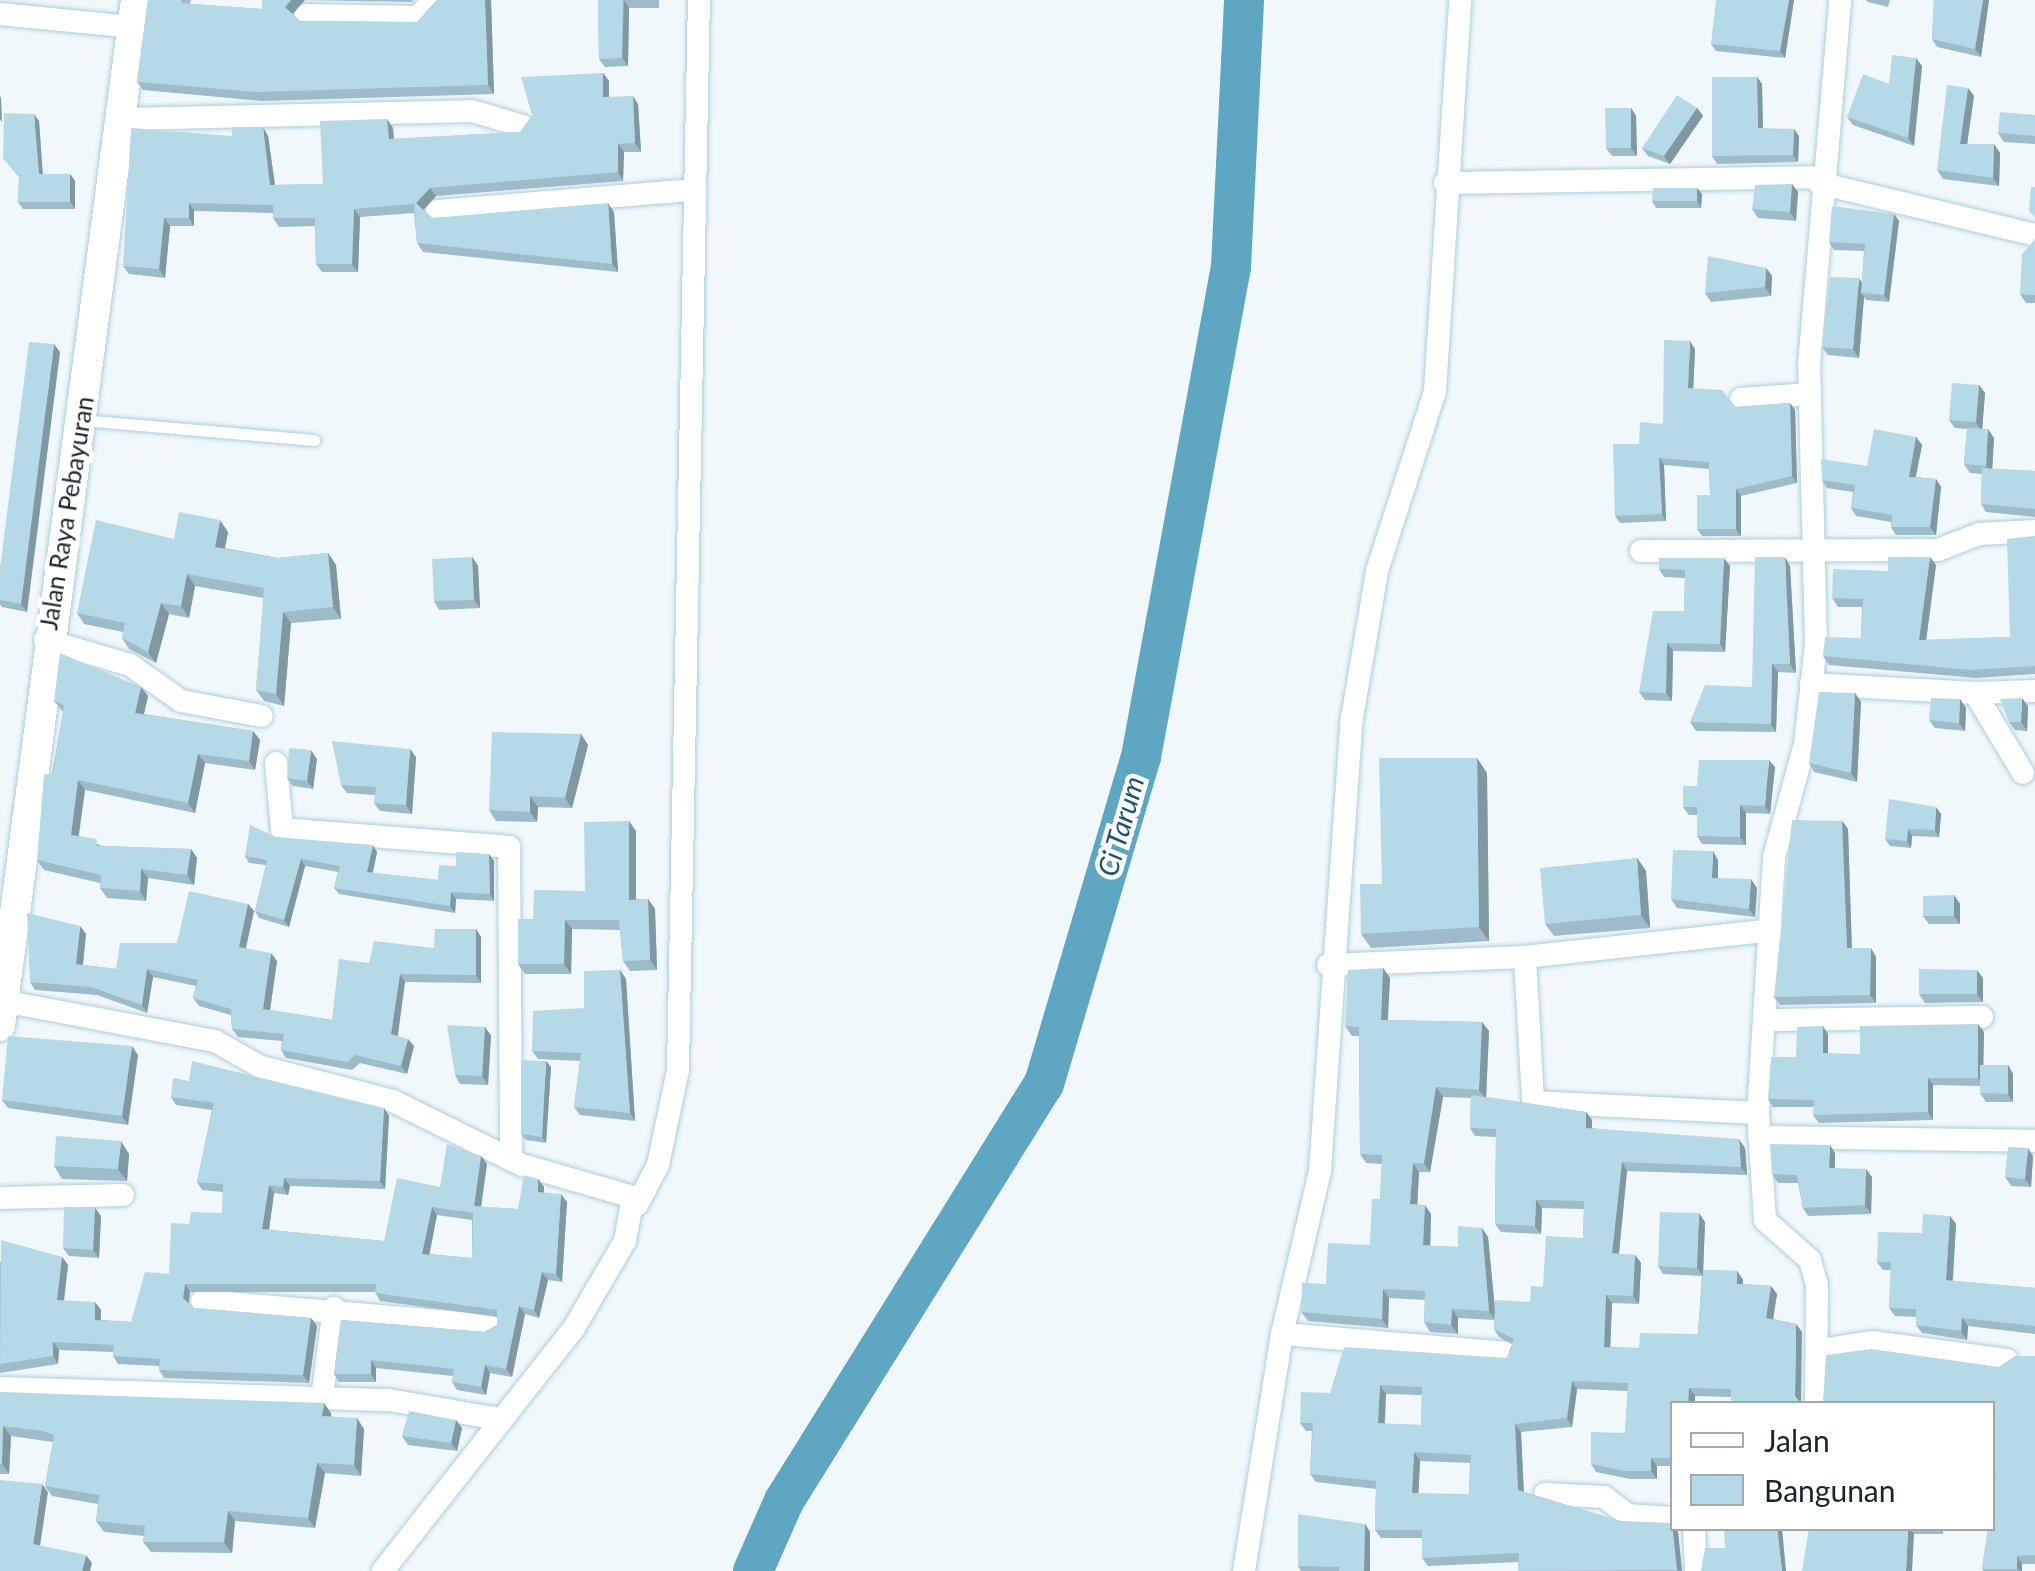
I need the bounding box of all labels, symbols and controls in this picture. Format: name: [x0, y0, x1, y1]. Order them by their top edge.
street label: Jalan Raya Pebayuran: [33, 394, 99, 632]
water label: Ci Tarum: [1090, 772, 1150, 880]
legend: [1670, 1401, 1995, 1531]
text: Jalan: [1764, 1422, 1830, 1458]
text: Bangunan: [1764, 1472, 1896, 1508]

